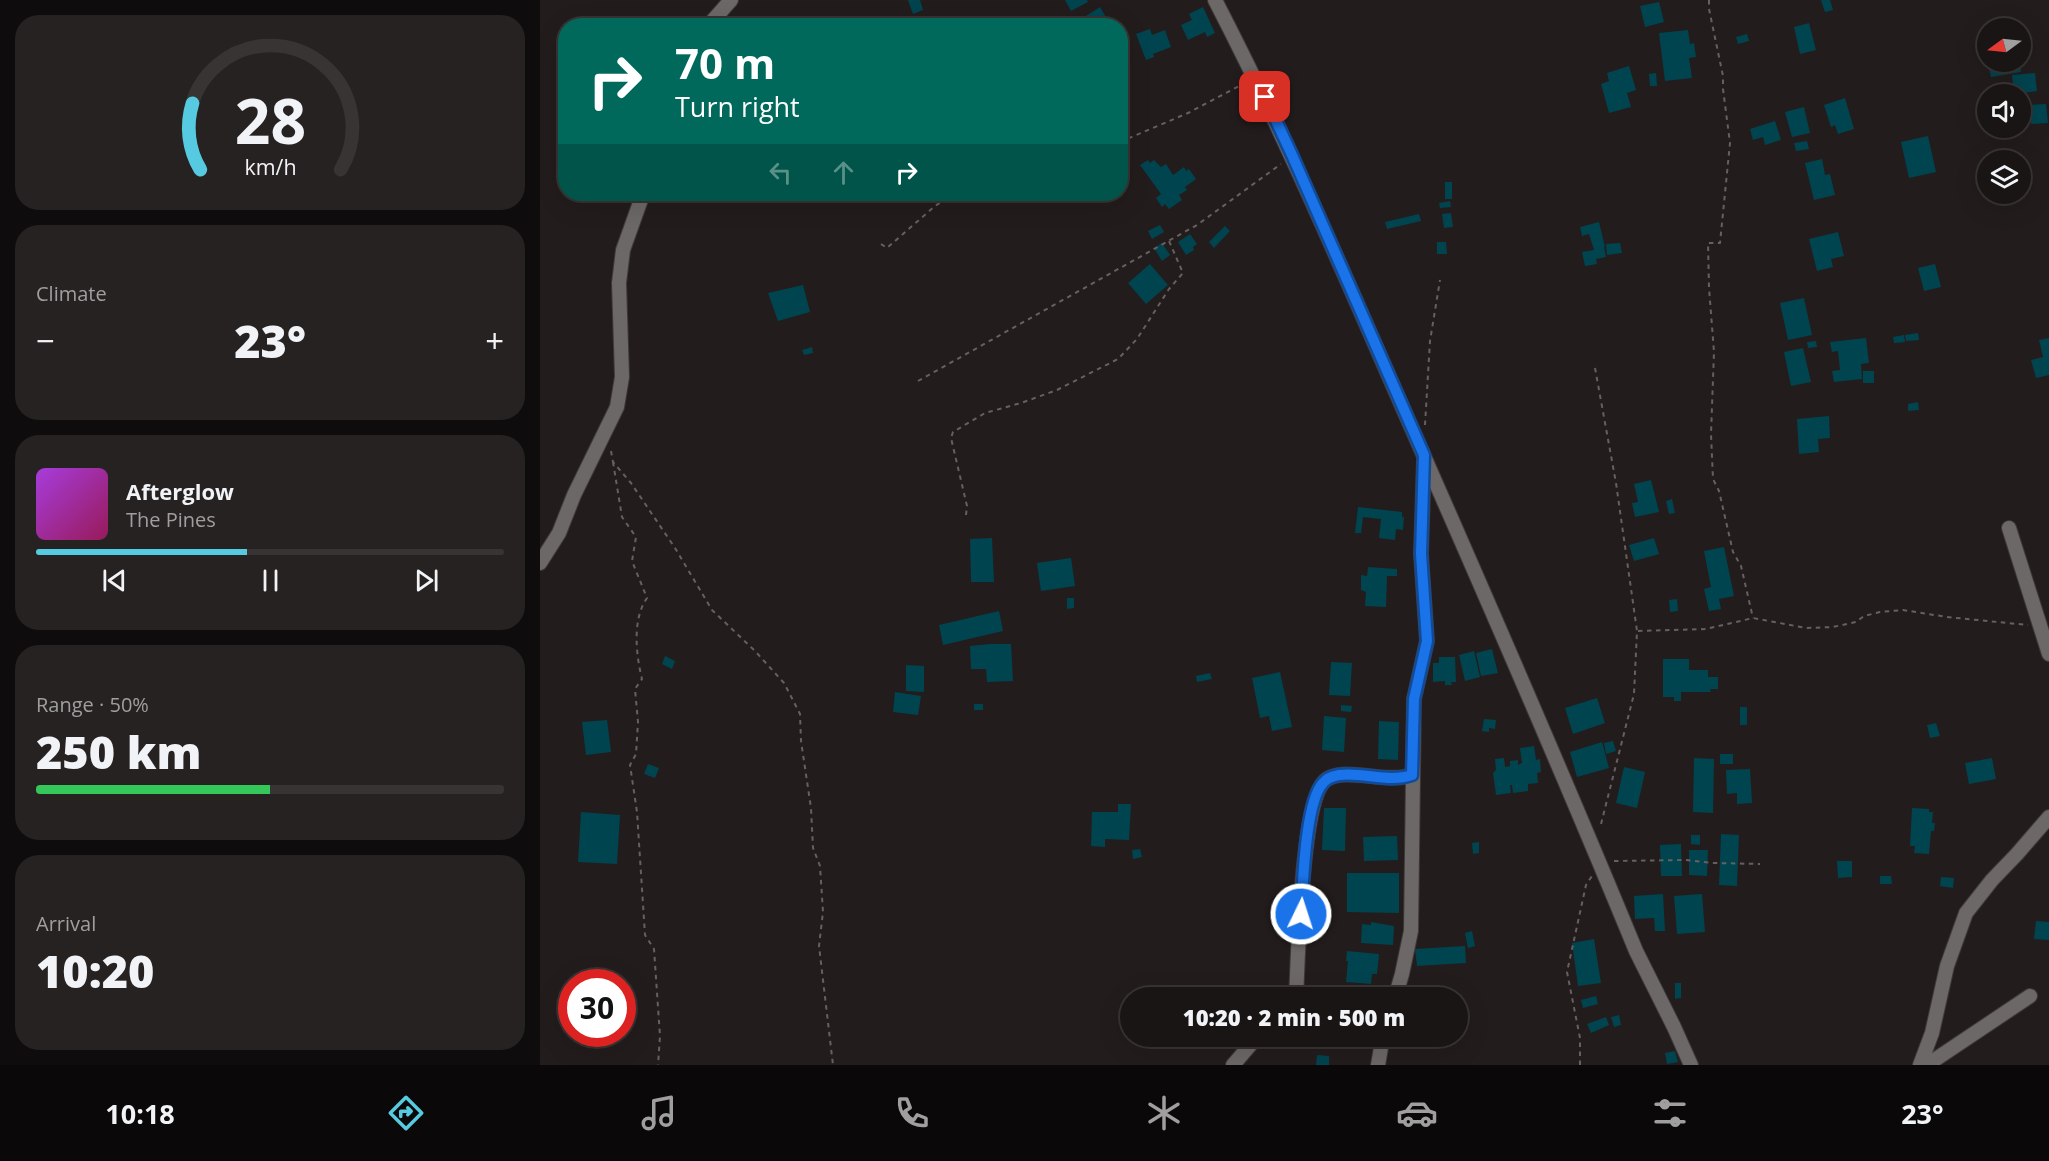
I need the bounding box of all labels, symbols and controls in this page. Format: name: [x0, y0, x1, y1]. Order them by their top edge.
north arrow: [1977, 18, 2031, 72]
map controls: [1977, 18, 2031, 204]
text: 70 m: [675, 34, 775, 91]
icon: right: [576, 42, 654, 120]
pin: [1239, 71, 1290, 122]
text: 28: [234, 77, 306, 162]
icon: arrive: [1248, 80, 1281, 113]
button: sound: [1977, 84, 2031, 138]
text: Turn right: [675, 88, 800, 125]
button: layers: [1977, 150, 2031, 204]
text: km/h: [244, 152, 296, 181]
icon: left: [764, 156, 797, 189]
icon: ahead: [827, 156, 860, 189]
icon: right: [890, 156, 923, 189]
text: Climate: [36, 280, 107, 307]
text: 23°: [234, 310, 306, 371]
text: −: [36, 318, 55, 363]
text: +: [485, 318, 504, 363]
text: Afterglow: [126, 476, 234, 506]
text: The Pines: [126, 506, 216, 533]
icon: previous: [98, 564, 131, 597]
icon: pause: [254, 564, 287, 597]
icon: next: [410, 564, 443, 597]
text: Range · 50%: [36, 691, 149, 718]
text: 250 km: [36, 721, 201, 782]
position arrow: [1269, 882, 1333, 946]
text: Arrival: [36, 910, 96, 937]
text: 10:20: [36, 940, 154, 1001]
speed limit sign: 30: [558, 969, 636, 1047]
text: 10:20 · 2 min · 500 m: [1183, 1002, 1405, 1032]
icon: directions: [385, 1092, 427, 1134]
icon: music: [638, 1092, 680, 1134]
icon: phone: [891, 1092, 933, 1134]
icon: climate: [1143, 1092, 1185, 1134]
icon: car: [1396, 1092, 1438, 1134]
icon: filters: [1649, 1092, 1691, 1134]
text: 10:18: [105, 1095, 175, 1132]
text: 23°: [1901, 1095, 1944, 1132]

